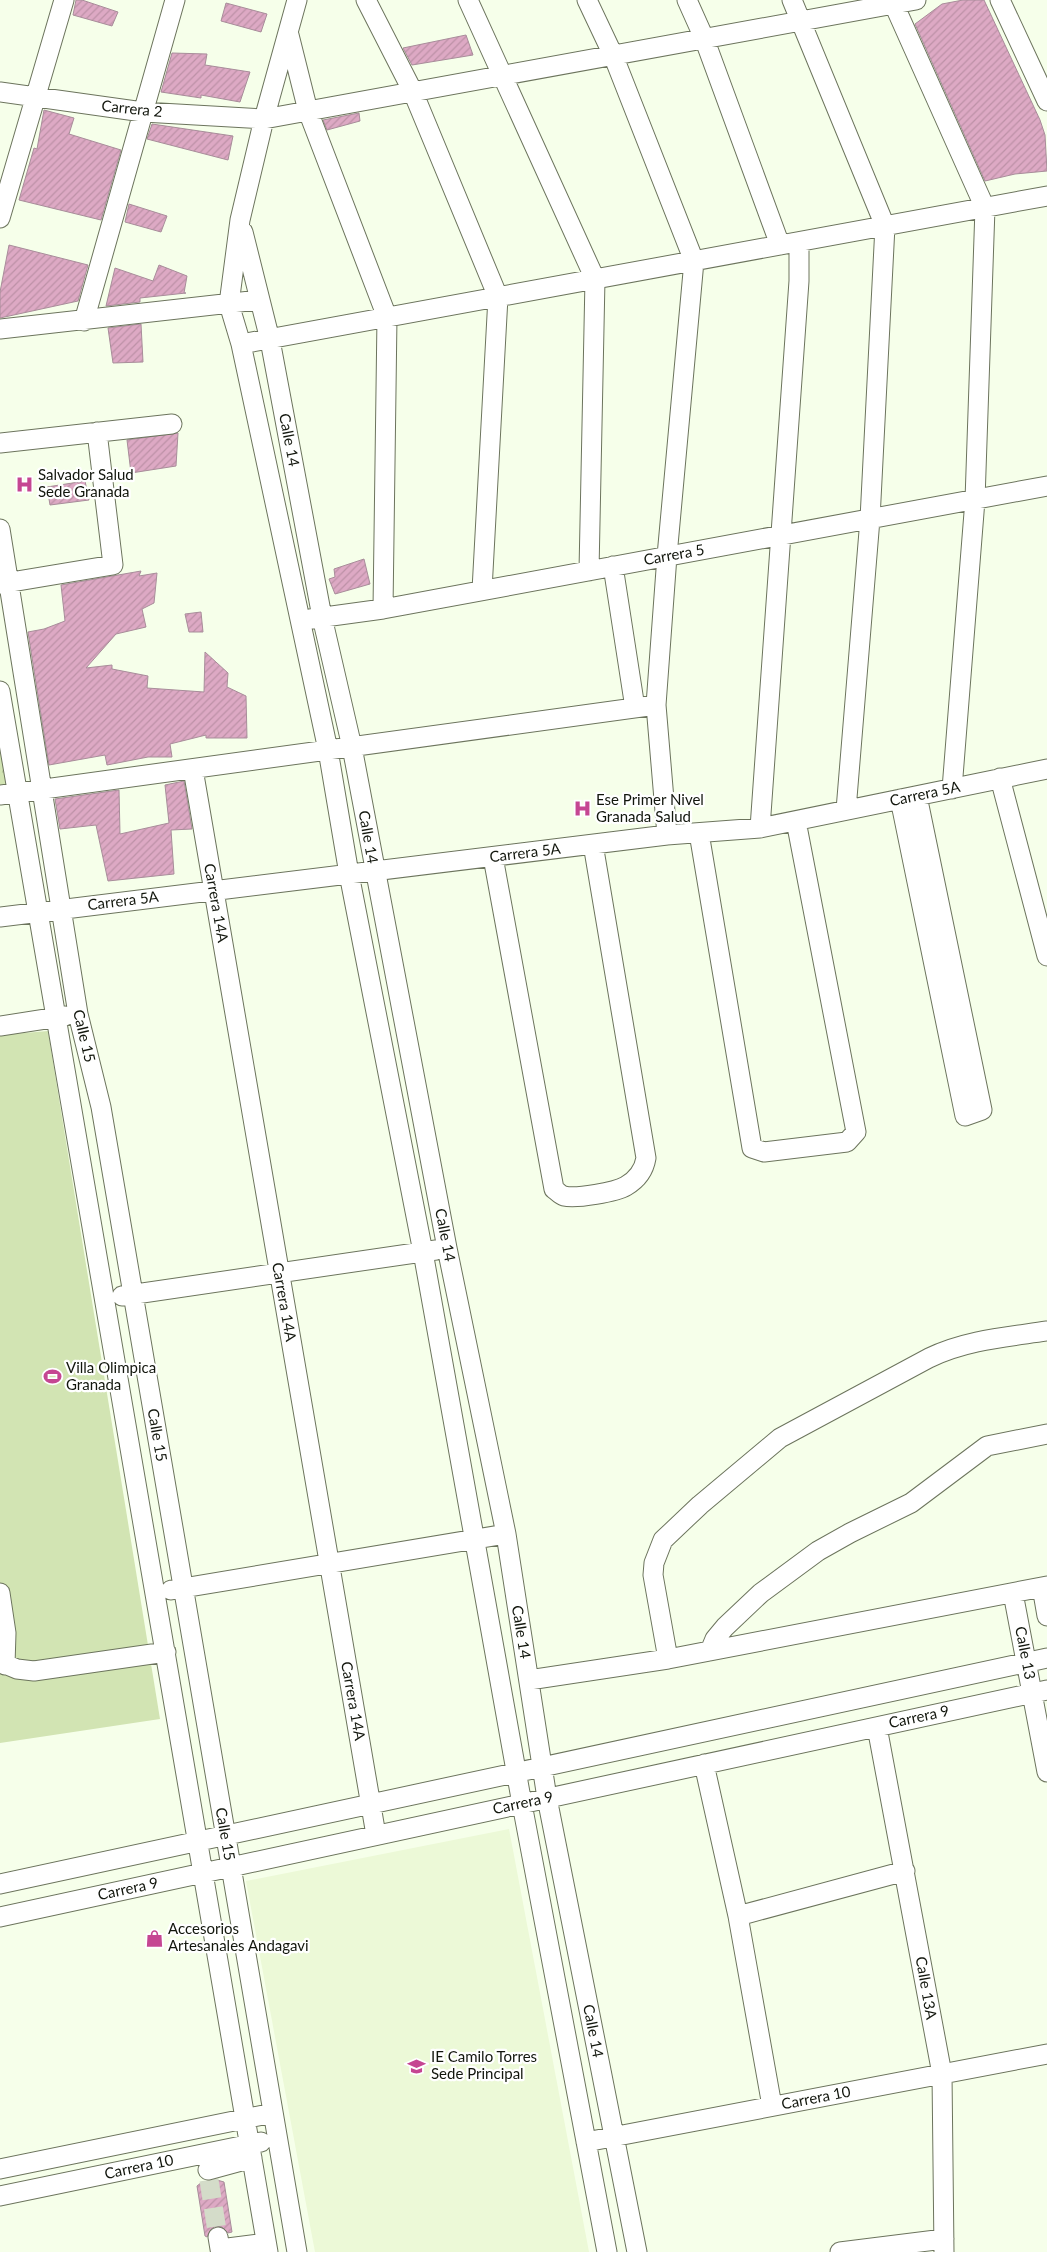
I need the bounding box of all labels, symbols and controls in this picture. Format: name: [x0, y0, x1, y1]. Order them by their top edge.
street label: Carrera 2: [101, 96, 164, 120]
street label: Calle 14: [276, 412, 304, 468]
place label: Salvador Salud Sede Granada: [38, 465, 134, 500]
hospital icon: Salvador Salud Sede Granada: [14, 474, 34, 494]
street label: Carrera 5: [642, 540, 706, 568]
street label: Carrera 5A: [888, 777, 962, 809]
place label: Ese Primer Nivel Granada Salud: [596, 790, 704, 825]
hospital icon: Ese Primer Nivel Granada Salud: [572, 799, 592, 819]
street label: Calle 14: [355, 809, 383, 865]
street label: Carrera 5A: [488, 839, 562, 865]
street label: Carrera 14A: [201, 862, 233, 945]
street label: Carrera 5A: [86, 887, 160, 913]
street label: Calle 15: [70, 1008, 100, 1064]
street label: Calle 14: [432, 1207, 460, 1263]
street label: Carrera 14A: [269, 1261, 301, 1344]
place label: Villa Olimpica Granada: [66, 1358, 156, 1393]
sports icon: Villa Olimpica Granada: [42, 1367, 62, 1387]
street label: Calle 15: [144, 1407, 172, 1463]
street label: Calle 14: [509, 1604, 535, 1660]
street label: Calle 13: [1012, 1625, 1040, 1681]
street label: Carrera 14A: [338, 1660, 370, 1743]
street label: Carrera 9: [887, 1701, 951, 1731]
street label: Carrera 9: [491, 1787, 555, 1817]
street label: Calle 15: [212, 1806, 240, 1862]
street label: Carrera 9: [96, 1873, 160, 1903]
place label: Accesorios Artesanales Andagavi: [168, 1919, 309, 1954]
shop icon: Accesorios Artesanales Andagavi: [144, 1928, 164, 1948]
street label: Calle 13A: [913, 1955, 942, 2022]
street label: Calle 14: [580, 2003, 608, 2059]
place label: IE Camilo Torres Sede Principal: [431, 2047, 537, 2082]
school or university icon: IE Camilo Torres Sede Principal: [407, 2056, 427, 2076]
street label: Carrera 10: [780, 2081, 852, 2113]
street label: Carrera 10: [103, 2150, 175, 2182]

